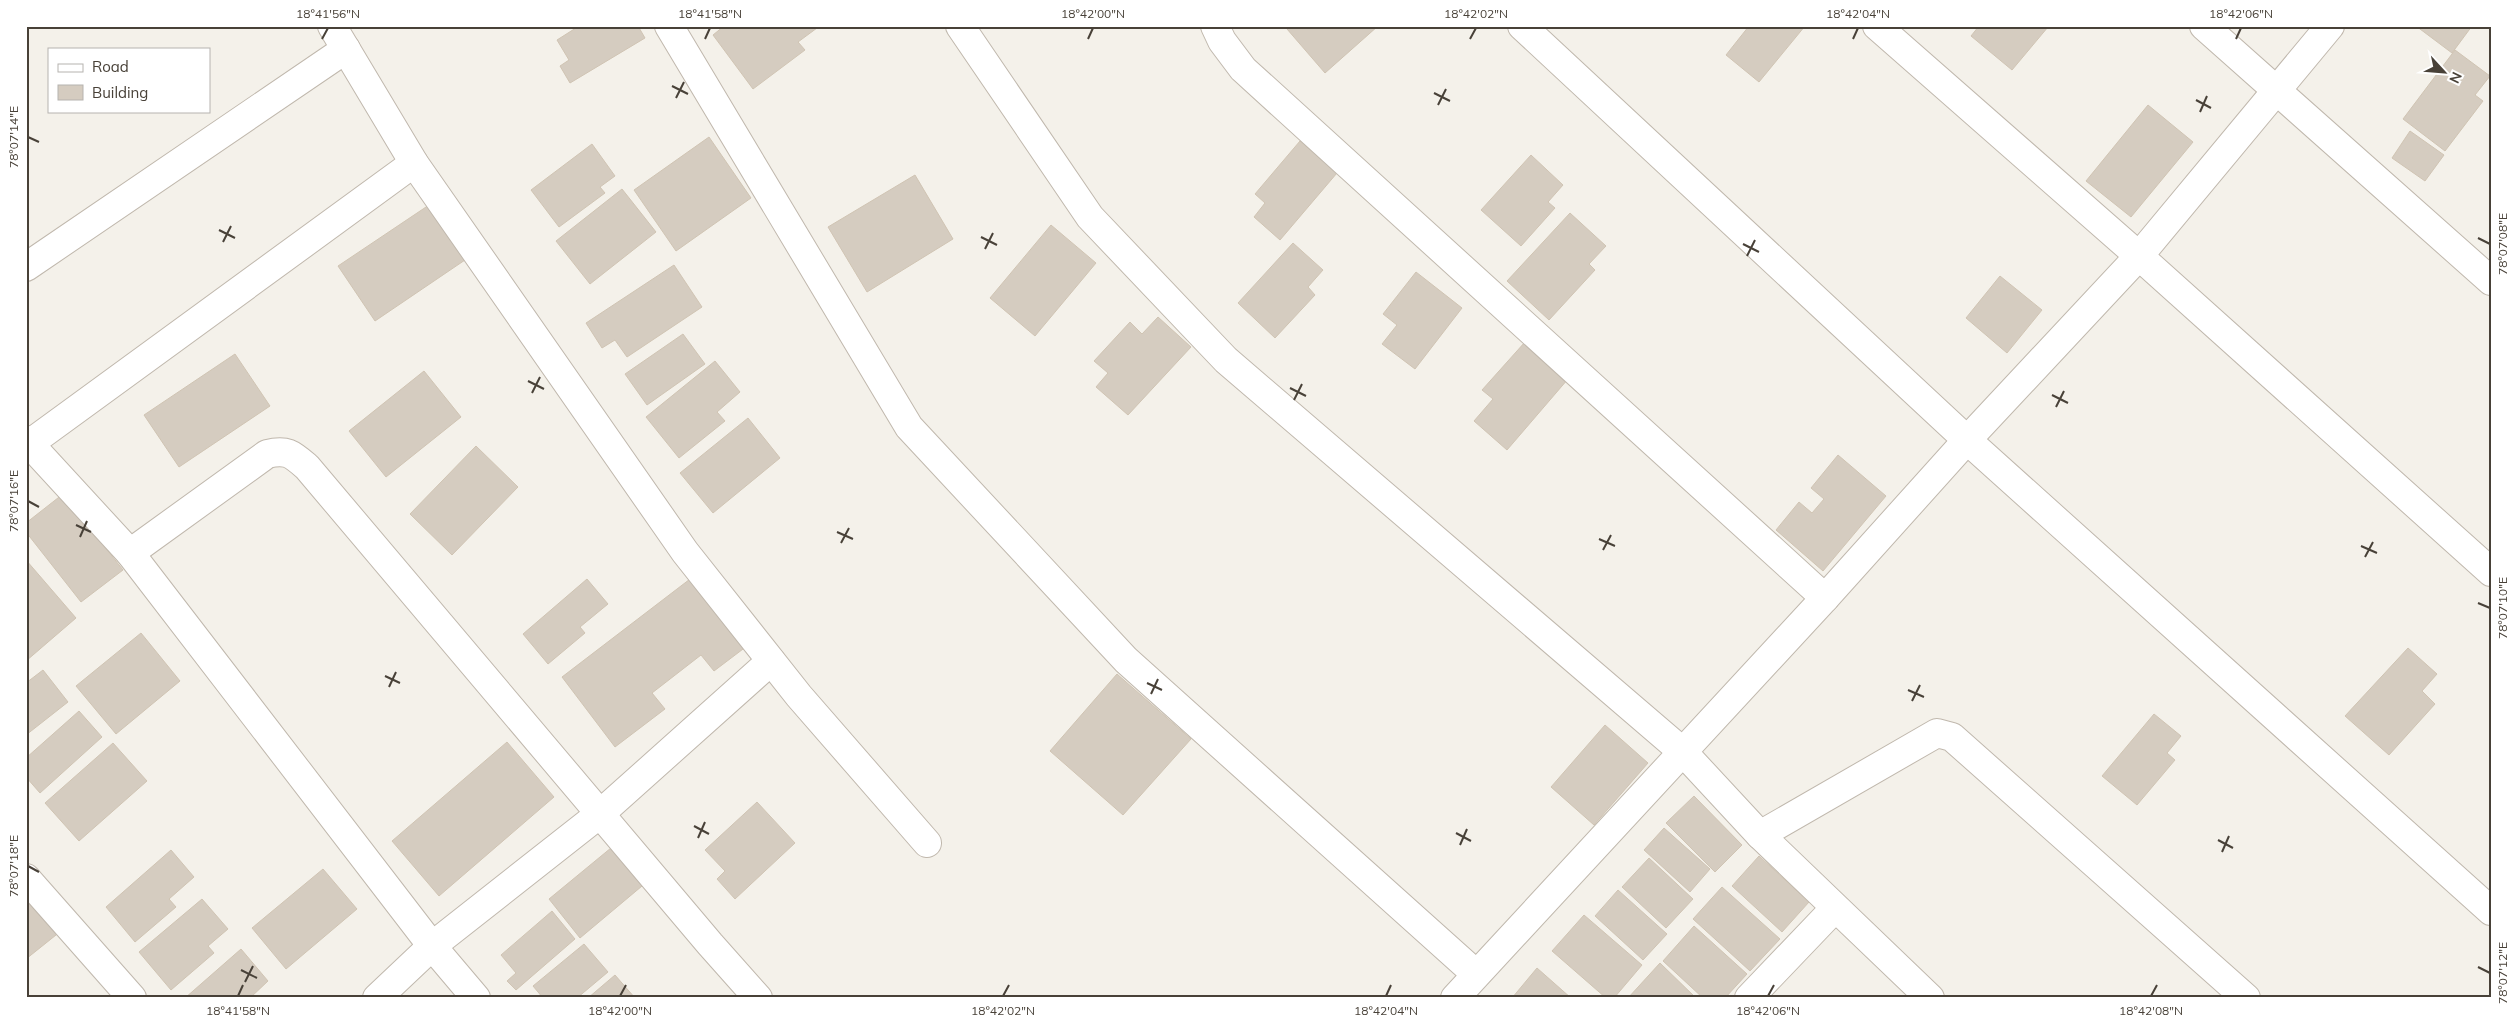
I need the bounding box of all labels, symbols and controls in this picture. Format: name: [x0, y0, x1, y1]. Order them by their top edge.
text: 18°41'56"N: [296, 6, 360, 21]
text: 18°41'58"N: [678, 6, 742, 21]
text: 18°42'00"N: [1061, 6, 1125, 21]
text: 18°42'02"N: [1444, 6, 1508, 21]
text: 18°42'04"N: [1826, 6, 1890, 21]
text: 18°42'06"N: [2209, 6, 2273, 21]
legend: [48, 48, 210, 112]
north arrow: [2420, 48, 2470, 98]
text: Road: [92, 57, 129, 76]
text: N: [2445, 69, 2466, 86]
text: Building: [92, 83, 148, 102]
text: 78°07'14"E: [6, 106, 21, 168]
text: 78°07'08"E: [2495, 213, 2510, 275]
text: 78°07'16"E: [6, 470, 21, 532]
text: 78°07'10"E: [2495, 577, 2510, 639]
text: 78°07'18"E: [6, 835, 21, 897]
text: 78°07'12"E: [2495, 942, 2510, 1004]
text: 18°41'58"N: [206, 1003, 270, 1018]
text: 18°42'00"N: [588, 1003, 652, 1018]
text: 18°42'02"N: [971, 1003, 1035, 1018]
text: 18°42'04"N: [1354, 1003, 1418, 1018]
text: 18°42'06"N: [1736, 1003, 1800, 1018]
text: 18°42'08"N: [2119, 1003, 2183, 1018]

